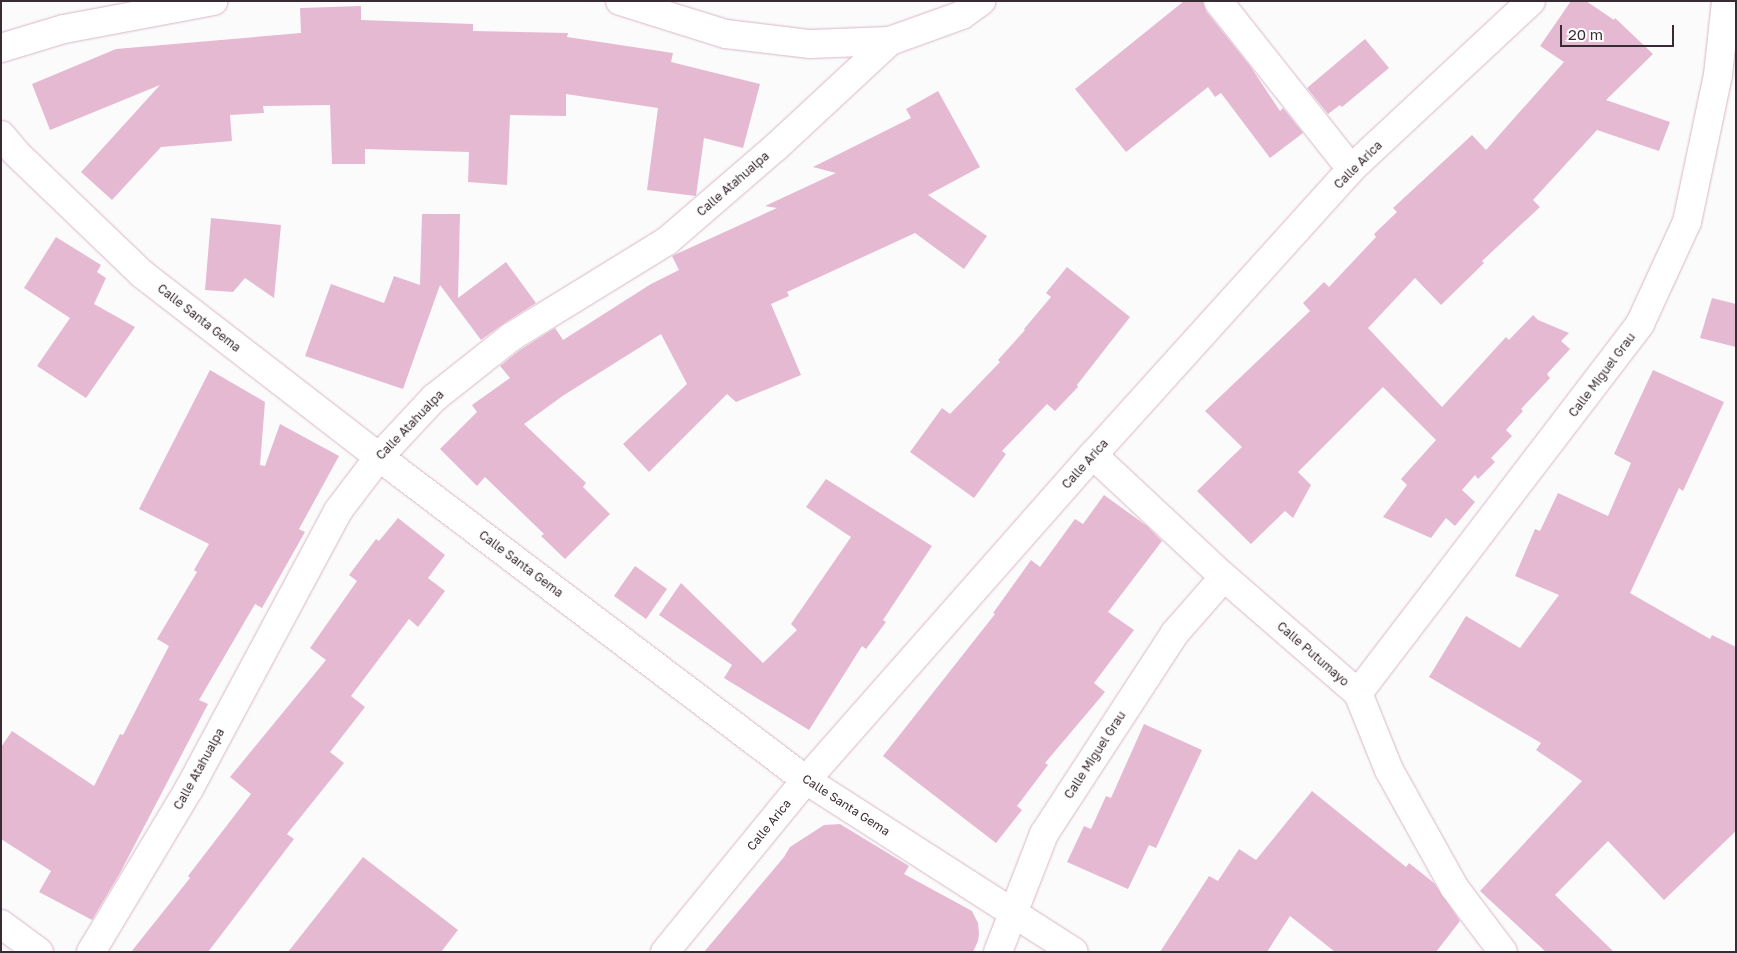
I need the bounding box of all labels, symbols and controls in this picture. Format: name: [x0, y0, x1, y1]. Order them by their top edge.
scale bar: [1562, 15, 1676, 47]
text: 20 m: [1568, 25, 1603, 43]
street label: Calle Arica: [1331, 138, 1385, 192]
street label: Calle Atahualpa: [694, 149, 772, 219]
street label: Calle Santa Gema: [155, 281, 243, 355]
street label: Calle Miguel Grau: [1566, 330, 1638, 420]
street label: Calle Atahualpa: [373, 387, 447, 463]
street label: Calle Arica: [1059, 436, 1111, 492]
street label: Calle Santa Gema: [476, 528, 566, 600]
street label: Calle Putumayo: [1274, 619, 1352, 689]
street label: Calle Miguel Grau: [1061, 709, 1129, 801]
street label: Calle Atahualpa: [171, 726, 227, 812]
street label: Calle Santa Gema: [799, 771, 893, 839]
street label: Calle Arica: [744, 796, 794, 854]

